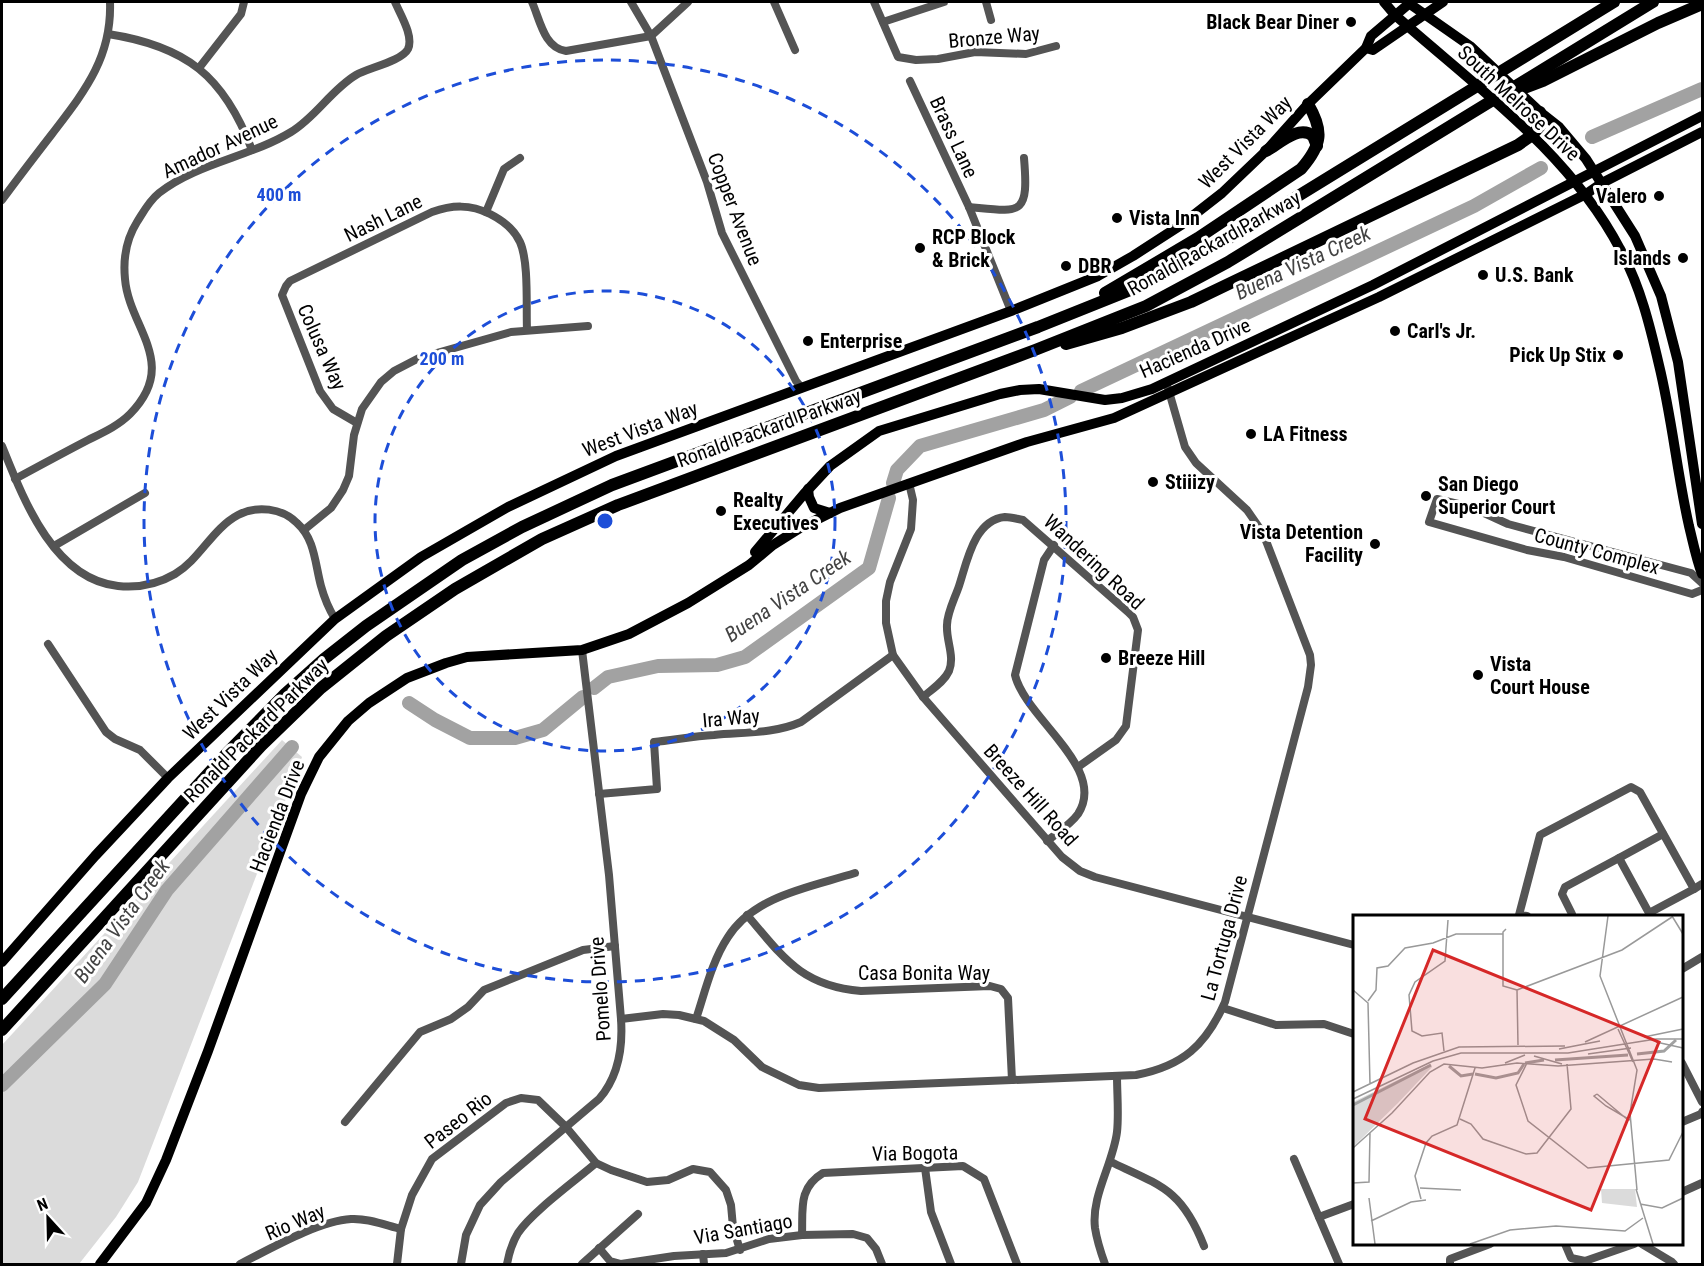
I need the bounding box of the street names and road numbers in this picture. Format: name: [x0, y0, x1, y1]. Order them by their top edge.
street label: Bronze Way: [947, 21, 1041, 53]
street label: South Melrose Drive: [1453, 40, 1585, 166]
street label: West Vista Way: [1194, 91, 1296, 193]
street label: Brass Lane: [925, 92, 983, 182]
street label: Amador Avenue: [159, 109, 281, 183]
street label: Copper Avenue: [703, 149, 767, 269]
street label: Ronald Packard Parkway: [1123, 185, 1305, 301]
street label: Nash Lane: [340, 189, 426, 247]
street label: Colusa Way: [292, 300, 352, 394]
street label: Hacienda Drive: [1136, 313, 1254, 383]
street label: Ronald Packard Parkway: [674, 384, 864, 472]
street label: West Vista Way: [579, 396, 701, 462]
street label: Wandering Road: [1039, 509, 1149, 615]
street label: County Complex: [1532, 523, 1662, 579]
street label: West Vista Way: [178, 643, 282, 745]
street label: Ronald Packard Parkway: [179, 653, 333, 807]
street label: Ira Way: [701, 704, 761, 732]
street label: Breeze Hill Road: [979, 739, 1083, 851]
street label: Hacienda Drive: [244, 756, 310, 876]
street label: La Tortuga Drive: [1196, 873, 1252, 1003]
street label: Pomelo Drive: [584, 936, 616, 1042]
street label: Casa Bonita Way: [858, 961, 990, 985]
street label: Paseo Rio: [420, 1086, 496, 1154]
street label: Via Bogota: [872, 1140, 958, 1166]
street label: Rio Way: [262, 1199, 328, 1245]
street label: Via Santiago: [692, 1209, 794, 1249]

